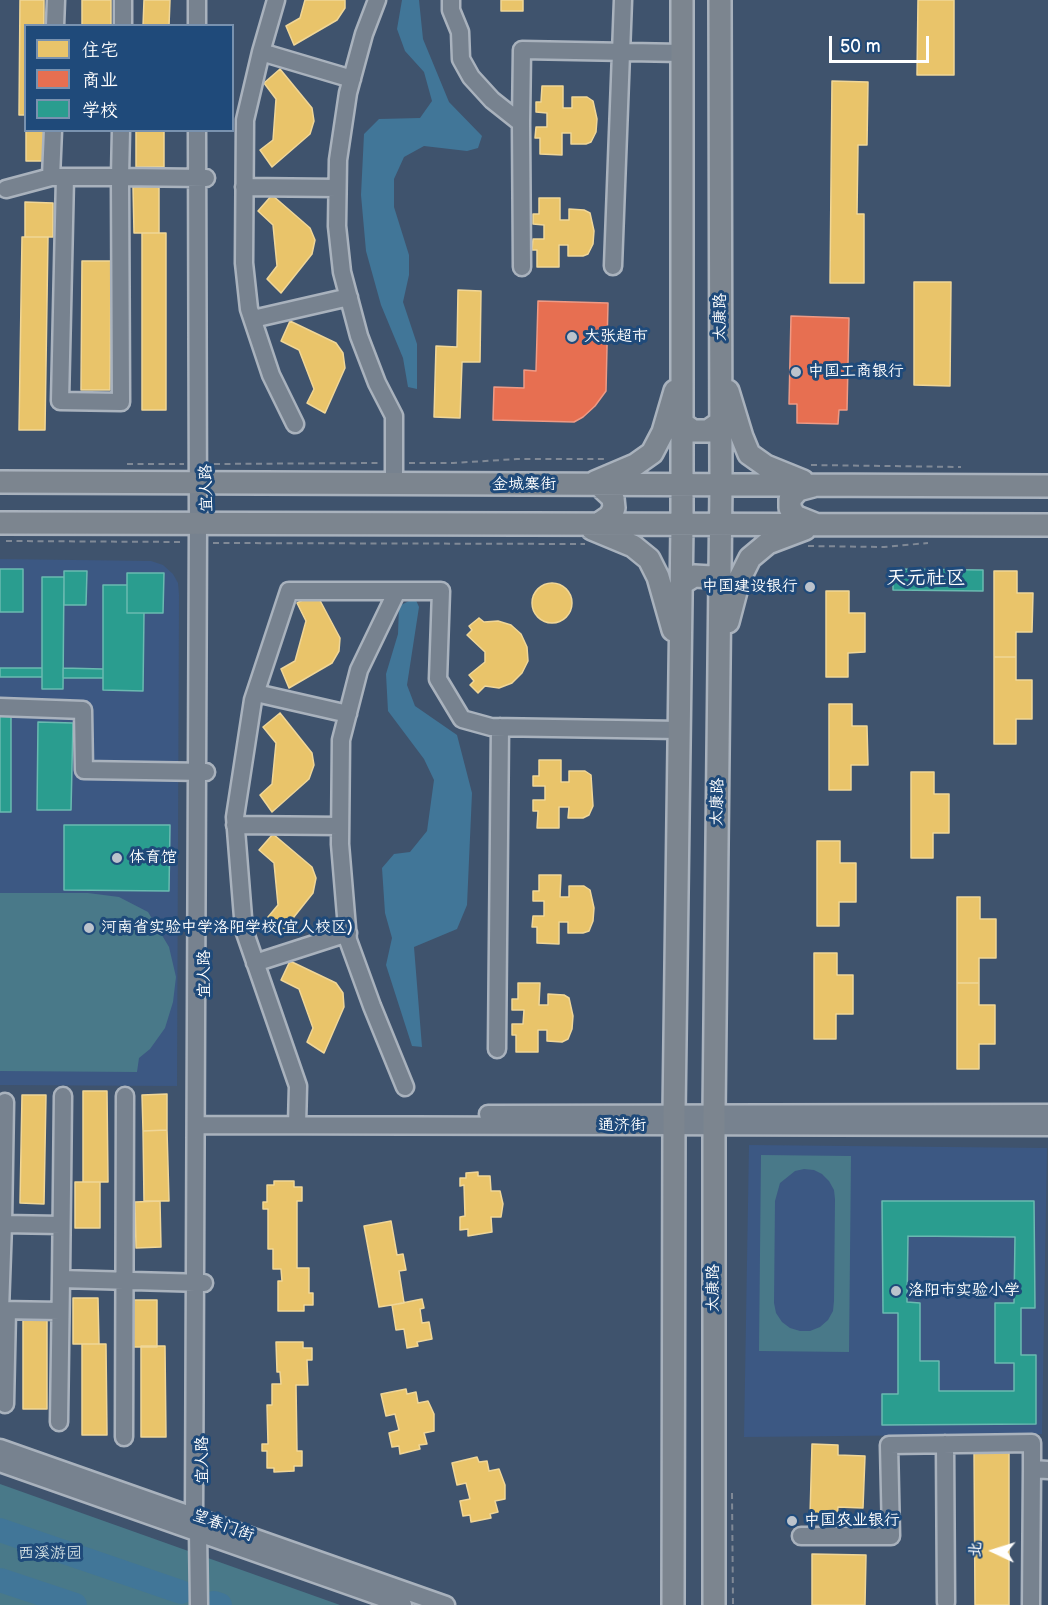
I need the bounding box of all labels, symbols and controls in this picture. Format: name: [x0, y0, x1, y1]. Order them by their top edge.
legend: [24, 24, 234, 132]
scale bar: [832, 24, 932, 62]
text: 50 m: [840, 36, 881, 57]
text: 住宅: [82, 40, 118, 61]
text: 商业: [82, 70, 118, 91]
text: 学校: [82, 100, 118, 121]
street label: 太康路: [711, 293, 731, 341]
place label: 大张超市: [584, 327, 648, 347]
marker: 大张超市: [565, 330, 579, 344]
place label: 中国工商银行: [808, 362, 904, 382]
marker: 中国工商银行: [789, 365, 803, 379]
street label: 宜人路: [197, 464, 217, 512]
street label: 金城寨街: [492, 475, 556, 495]
district label: 天元社区: [886, 567, 966, 591]
place label: 中国建设银行: [702, 577, 798, 597]
marker: 中国建设银行: [803, 580, 817, 594]
street label: 太康路: [708, 778, 728, 826]
place label: 体育馆: [129, 848, 177, 868]
marker: 体育馆: [110, 851, 124, 865]
place label: 河南省实验中学洛阳学校(宜人校区): [101, 918, 353, 938]
marker: 河南省实验中学洛阳学校(宜人校区): [82, 921, 96, 935]
street label: 宜人路: [195, 950, 215, 998]
street label: 通济街: [598, 1116, 646, 1136]
street label: 太康路: [704, 1264, 724, 1312]
place label: 洛阳市实验小学: [908, 1281, 1020, 1301]
marker: 洛阳市实验小学: [889, 1284, 903, 1298]
street label: 宜人路: [193, 1436, 213, 1484]
street label: 望春门街: [190, 1506, 256, 1546]
place label: 中国农业银行: [804, 1511, 900, 1531]
marker: 中国农业银行: [785, 1514, 799, 1528]
north arrow: [964, 1521, 1024, 1581]
text: 北: [966, 1541, 986, 1558]
park label: 西溪游园: [18, 1544, 82, 1564]

